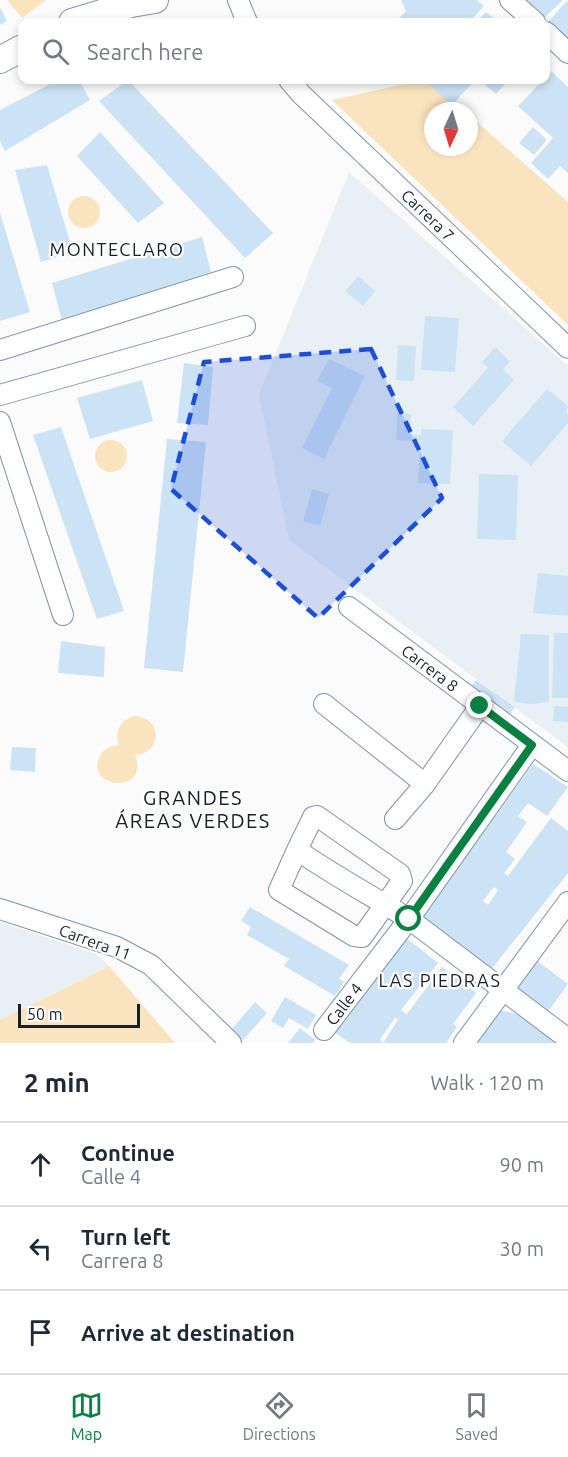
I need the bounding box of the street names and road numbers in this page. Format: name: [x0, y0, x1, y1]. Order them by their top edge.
street label: Carrera 7: [398, 186, 458, 244]
street label: Carrera 8: [398, 641, 462, 695]
street label: Carrera 11: [57, 921, 133, 963]
street label: Calle 4: [322, 979, 366, 1029]

